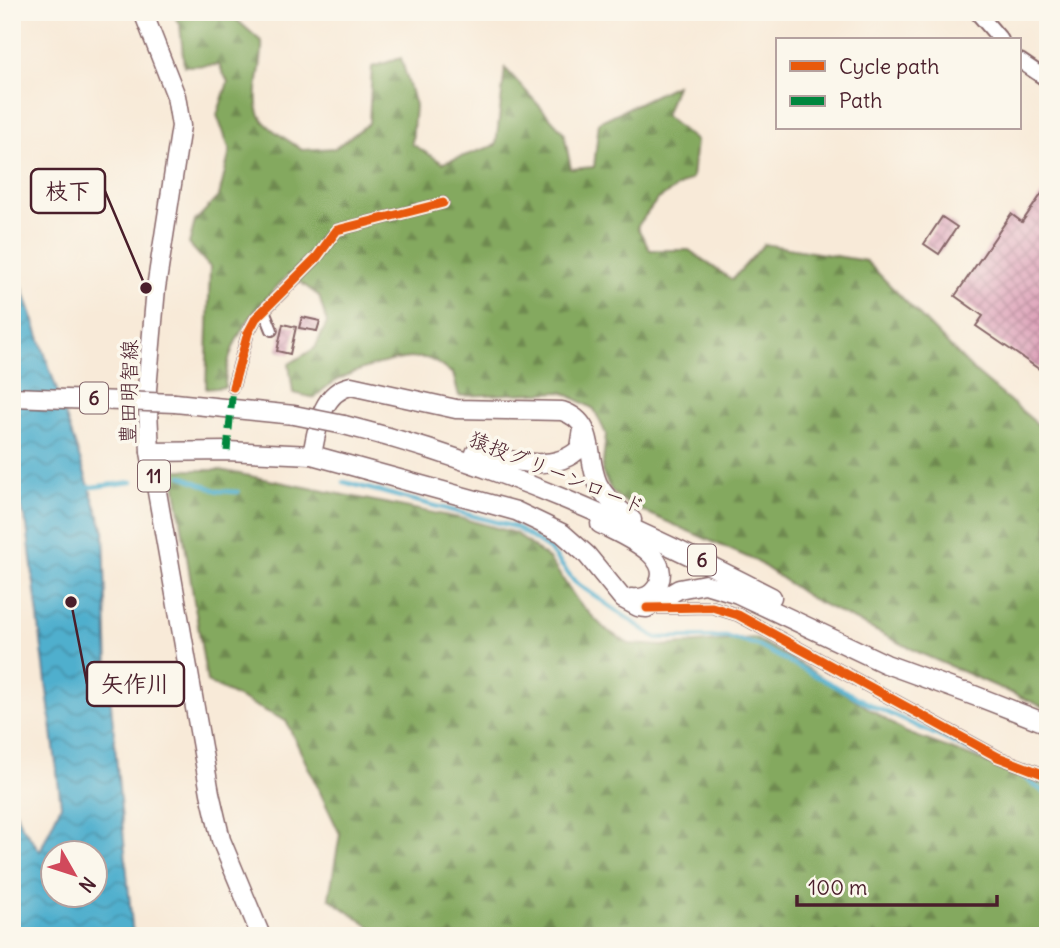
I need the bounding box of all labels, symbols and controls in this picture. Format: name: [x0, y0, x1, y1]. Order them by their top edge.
legend: [776, 38, 1021, 130]
text: Cycle path: [839, 53, 939, 80]
text: Path: [839, 87, 882, 114]
callout: 枝下: [31, 169, 105, 213]
text: 枝下: [45, 176, 91, 205]
street label: 豊田明智線: [114, 339, 143, 445]
road number: 6: [80, 382, 108, 414]
street label: 猿投グリーンロード: [465, 425, 649, 520]
road number: 11: [138, 461, 170, 491]
road number: 6: [688, 544, 716, 576]
callout: 矢作川: [87, 662, 184, 706]
text: 矢作川: [101, 669, 170, 698]
north arrow: [38, 839, 108, 909]
scale bar: [797, 864, 997, 908]
text: N: [74, 872, 101, 897]
text: 100 m: [808, 874, 867, 901]

